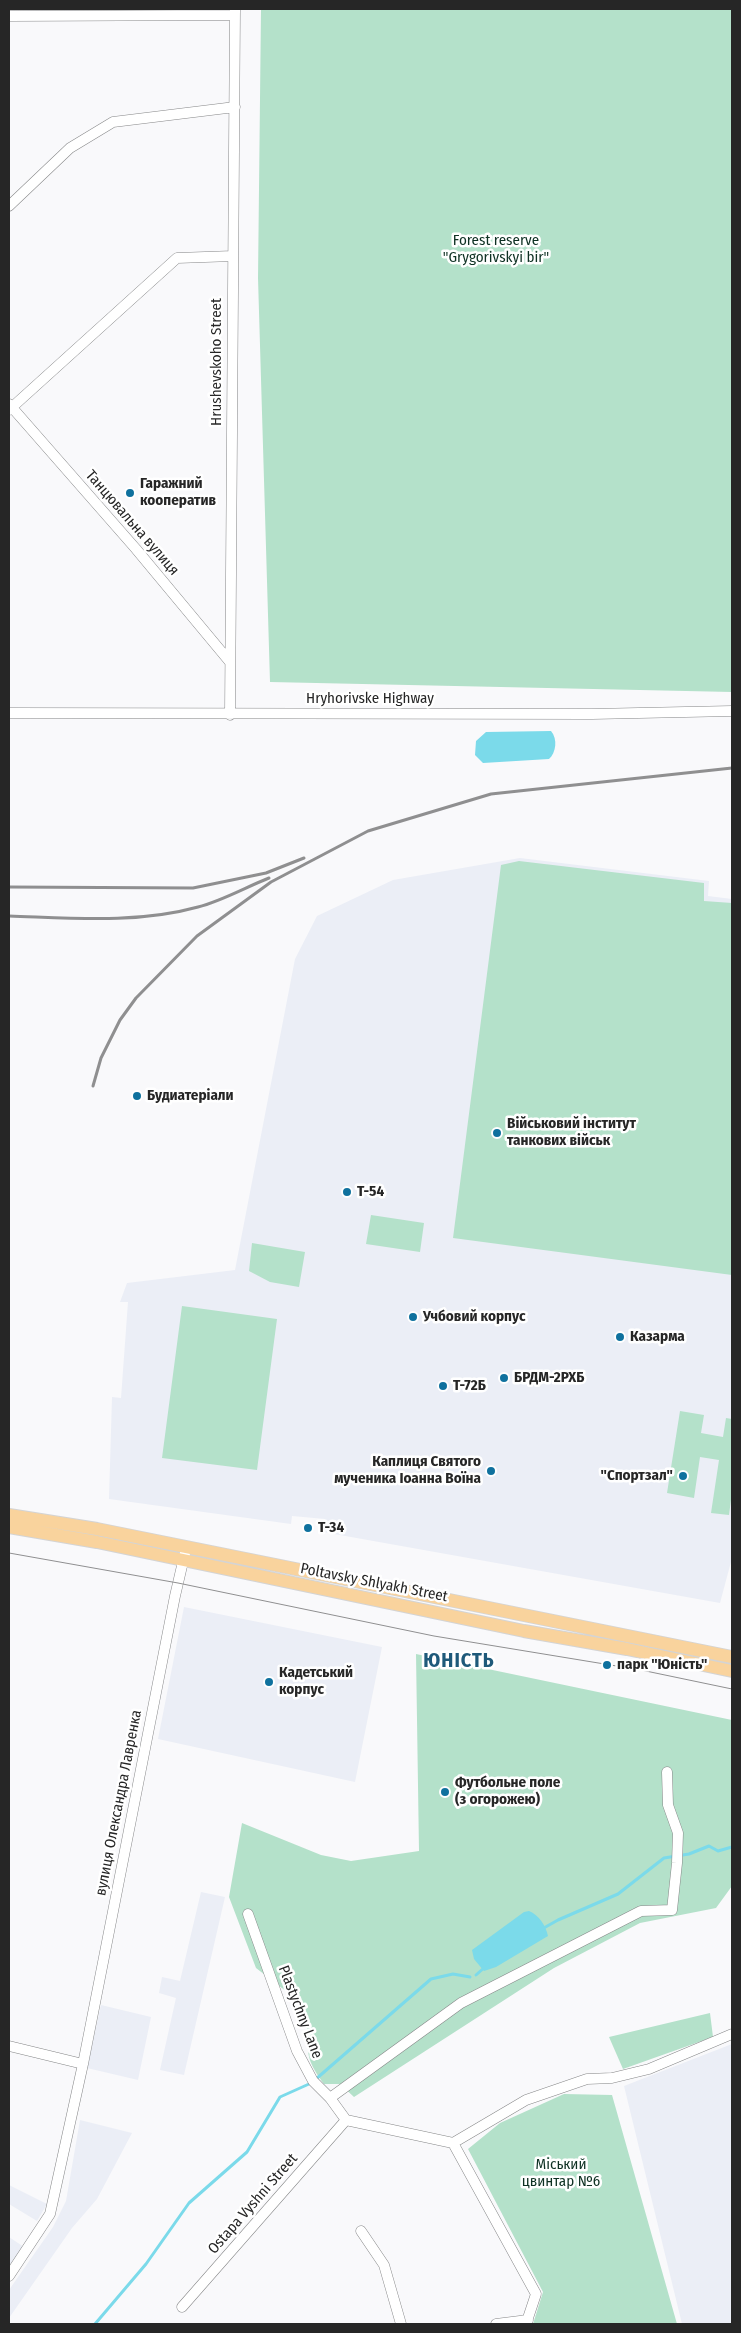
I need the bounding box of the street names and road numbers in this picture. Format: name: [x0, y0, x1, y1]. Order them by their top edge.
street label: Hrushevskoho Street: [208, 298, 226, 426]
street label: Танцювальна вулиця: [81, 467, 183, 579]
street label: Hryhorivske Highway: [306, 690, 434, 708]
street label: Poltavsky Shlyakh Street: [299, 1560, 449, 1606]
street label: вулиця Олександра Лавренка: [92, 1709, 146, 1897]
street label: Plastychny Lane: [274, 1963, 326, 2061]
street label: Ostapa Vyshni Street: [204, 2150, 302, 2258]

